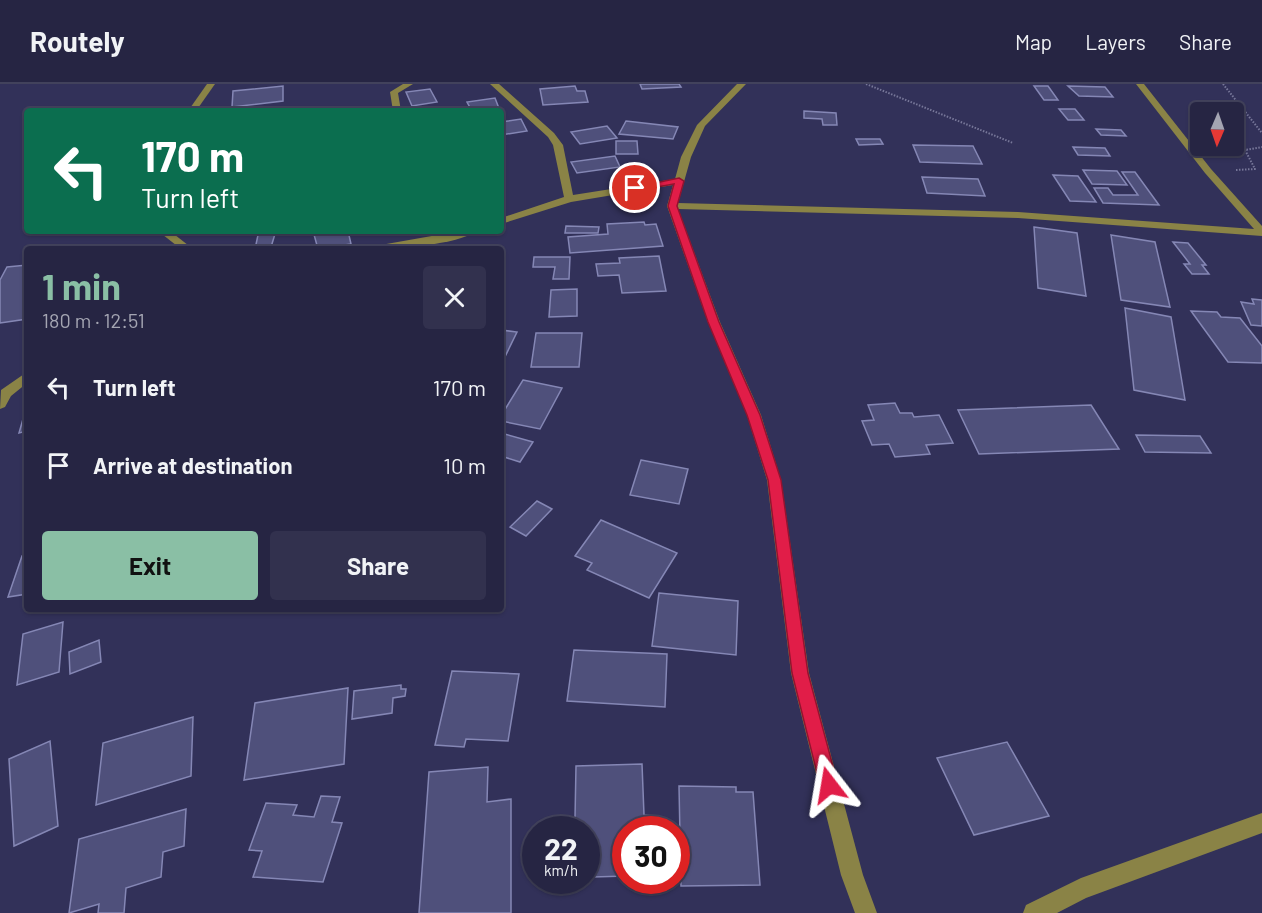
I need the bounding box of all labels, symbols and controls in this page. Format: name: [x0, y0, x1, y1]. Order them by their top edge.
text: Routely: [30, 24, 125, 58]
text: Map: [1015, 29, 1052, 54]
text: Layers: [1085, 29, 1146, 54]
text: Share: [1179, 29, 1232, 54]
north arrow: [1190, 102, 1244, 156]
map controls: [1190, 102, 1244, 156]
text: 170 m: [141, 130, 244, 180]
icon: left: [42, 132, 120, 210]
pin: [609, 162, 660, 213]
icon: arrive: [618, 171, 651, 204]
text: Turn left: [141, 181, 239, 213]
text: 1 min: [42, 264, 121, 307]
button: close: [423, 266, 486, 329]
text: 180 m · 12:51: [42, 308, 145, 332]
icon: left: [42, 371, 75, 404]
text: Turn left: [93, 374, 176, 400]
text: 170 m: [433, 374, 486, 400]
icon: arrive: [42, 449, 75, 482]
text: Arrive at destination: [93, 452, 292, 478]
text: 10 m: [443, 452, 486, 478]
button: Exit: [42, 531, 258, 600]
button: Share: [270, 531, 486, 600]
position arrow: [797, 753, 861, 817]
speed limit sign: 30: [612, 816, 690, 894]
text: 22: [544, 830, 578, 866]
text: km/h: [544, 861, 578, 879]

